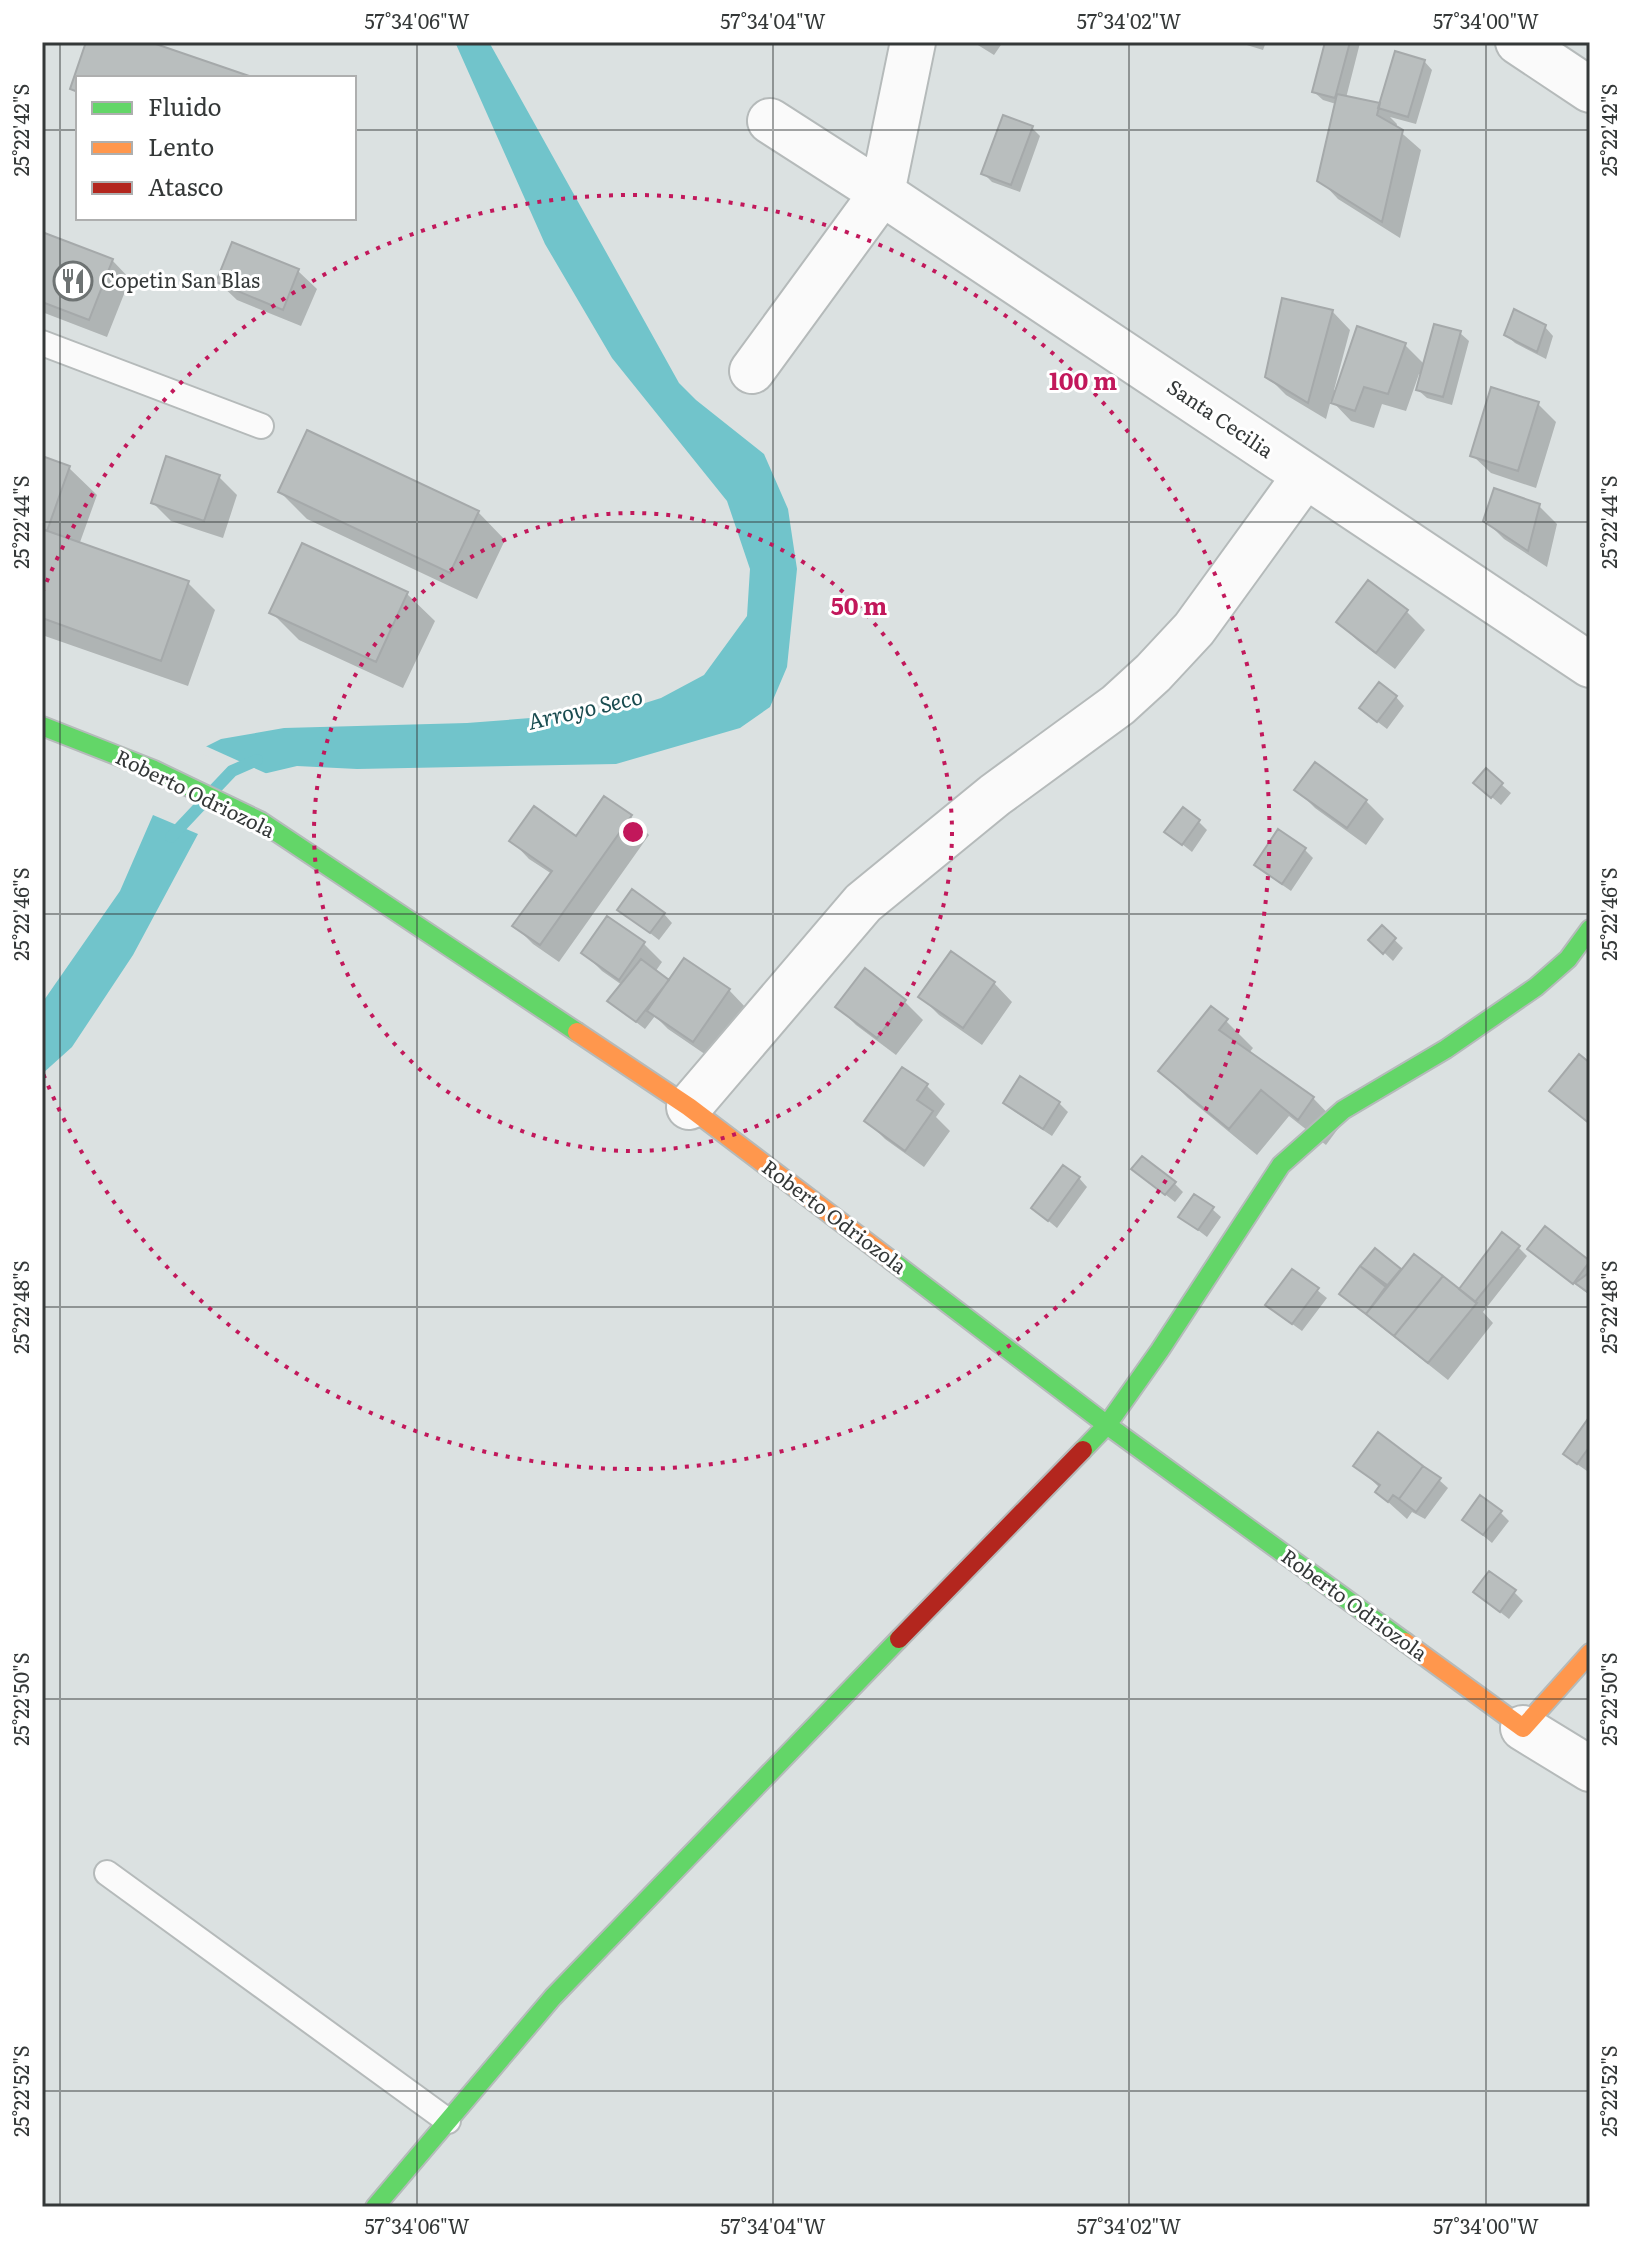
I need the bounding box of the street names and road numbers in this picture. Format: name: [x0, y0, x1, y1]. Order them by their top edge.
street label: Santa Cecilia: [1162, 371, 1281, 464]
street label: Roberto Odriozola: [111, 741, 281, 844]
street label: Roberto Odriozola: [757, 1151, 914, 1280]
street label: Roberto Odriozola: [1276, 1540, 1435, 1667]

